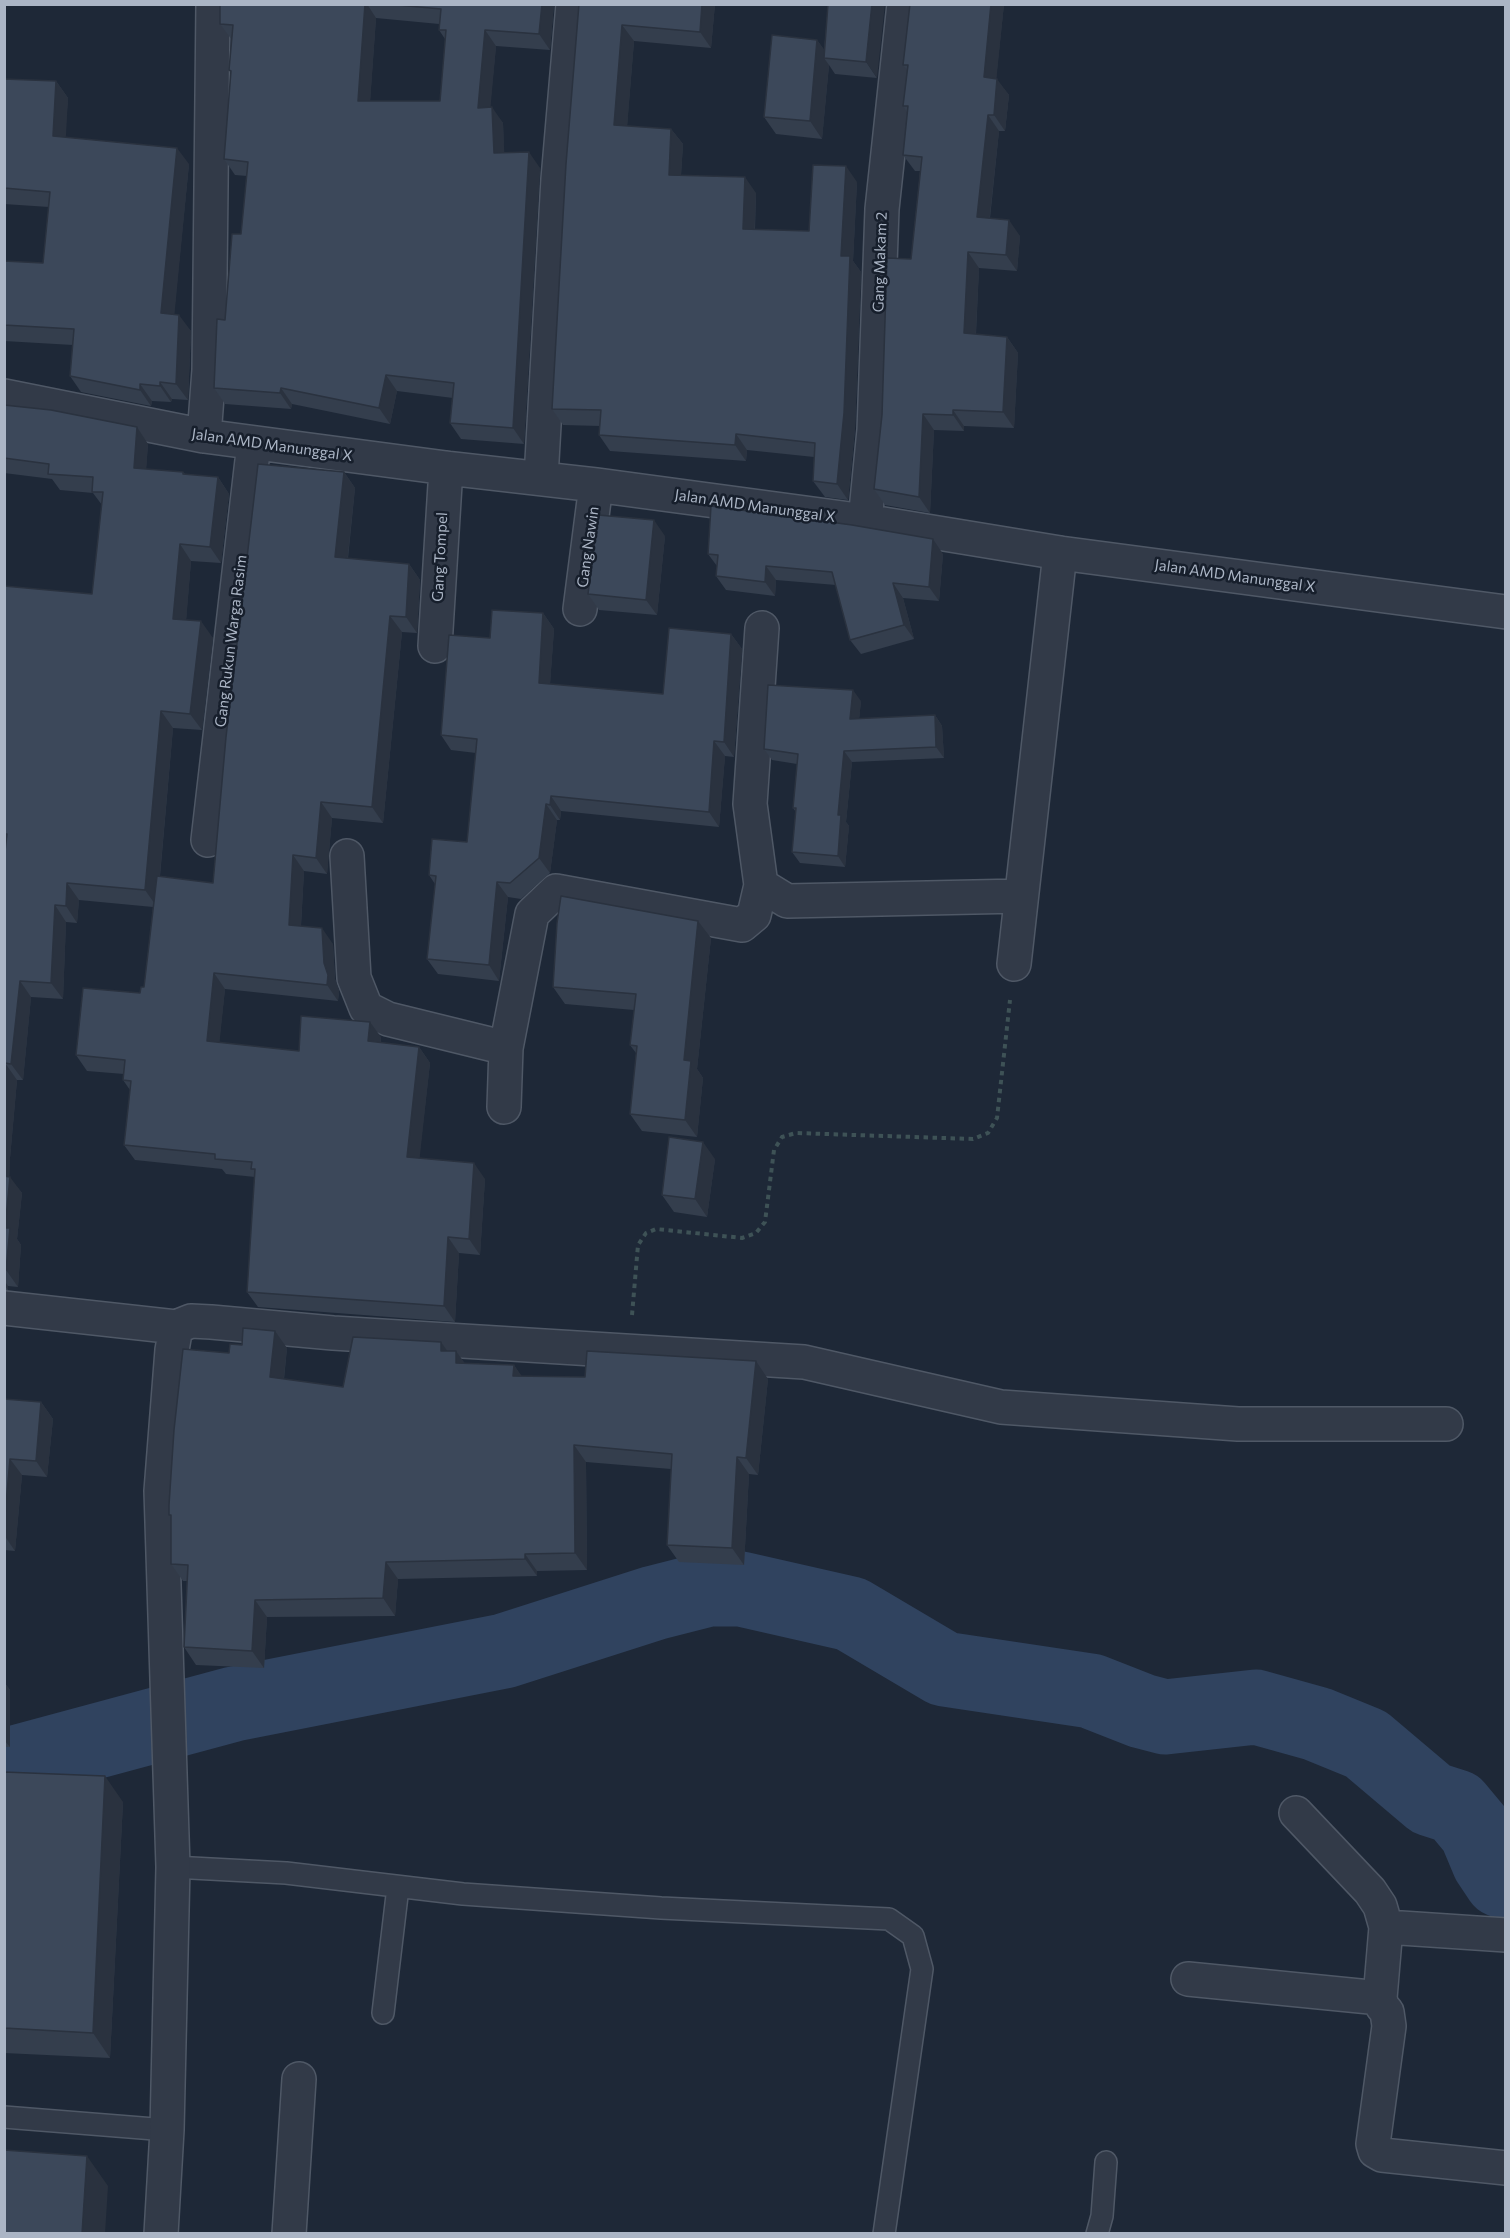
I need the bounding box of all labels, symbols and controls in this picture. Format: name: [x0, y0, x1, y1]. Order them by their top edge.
street label: Gang Makam 2: [869, 211, 891, 313]
street label: Jalan AMD Manunggal X: [190, 425, 354, 465]
street label: Jalan AMD Manunggal X: [673, 486, 837, 526]
street label: Gang Nawin: [573, 505, 603, 589]
street label: Gang Tompel: [429, 512, 451, 602]
street label: Gang Rukun Warga Rasim: [211, 554, 251, 728]
street label: Jalan AMD Manunggal X: [1153, 556, 1317, 596]

